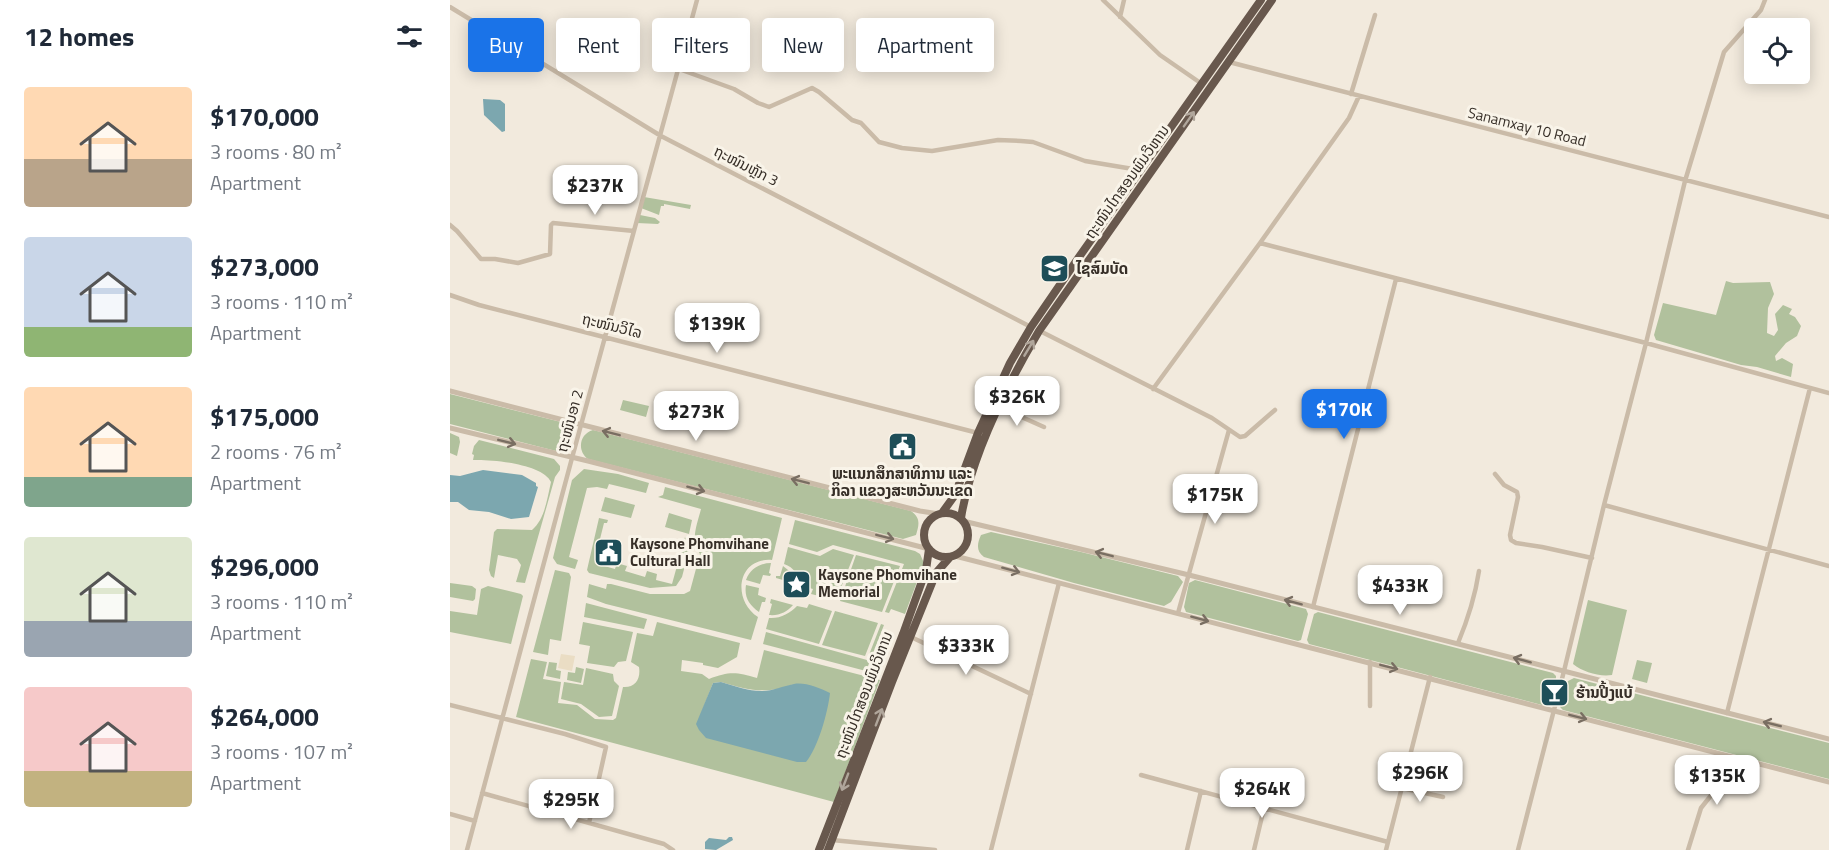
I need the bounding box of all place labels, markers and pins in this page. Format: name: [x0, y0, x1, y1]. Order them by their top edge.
pin: $237K: [553, 165, 637, 216]
school or university icon: ໄຊສົມບັດ: [1039, 253, 1071, 285]
place label: ໄຊສົມບັດ: [1075, 257, 1128, 280]
pin: $139K: [675, 303, 759, 354]
pin: $326K: [975, 376, 1059, 427]
pin: $170K: [1302, 389, 1386, 440]
pin: $273K: [654, 391, 738, 442]
public building icon: ພະແນກສຶກສາທິການ ແລະ ກິລາ ແຂວງສະຫວັນນະເຂດ: [886, 431, 918, 463]
place label: ພະແນກສຶກສາທິການ ແລະ ກິລາ ແຂວງສະຫວັນນະເຂດ: [831, 462, 973, 502]
pin: $175K: [1173, 474, 1257, 525]
place label: Kaysone Phomvihane Cultural Hall: [630, 532, 769, 572]
public building icon: Kaysone Phomvihane Cultural Hall: [593, 537, 625, 569]
place label: Kaysone Phomvihane Memorial: [818, 563, 957, 603]
pin: $433K: [1358, 565, 1442, 616]
place icon: Kaysone Phomvihane Memorial: [781, 568, 813, 600]
pin: $333K: [924, 625, 1008, 676]
bar icon: ຮ້ານປີ້ງແບ້: [1539, 677, 1571, 709]
place label: ຮ້ານປີ້ງແບ້: [1576, 680, 1634, 704]
pin: $296K: [1378, 752, 1462, 803]
pin: $135K: [1675, 755, 1759, 806]
pin: $264K: [1220, 768, 1304, 819]
pin: $295K: [529, 779, 613, 830]

